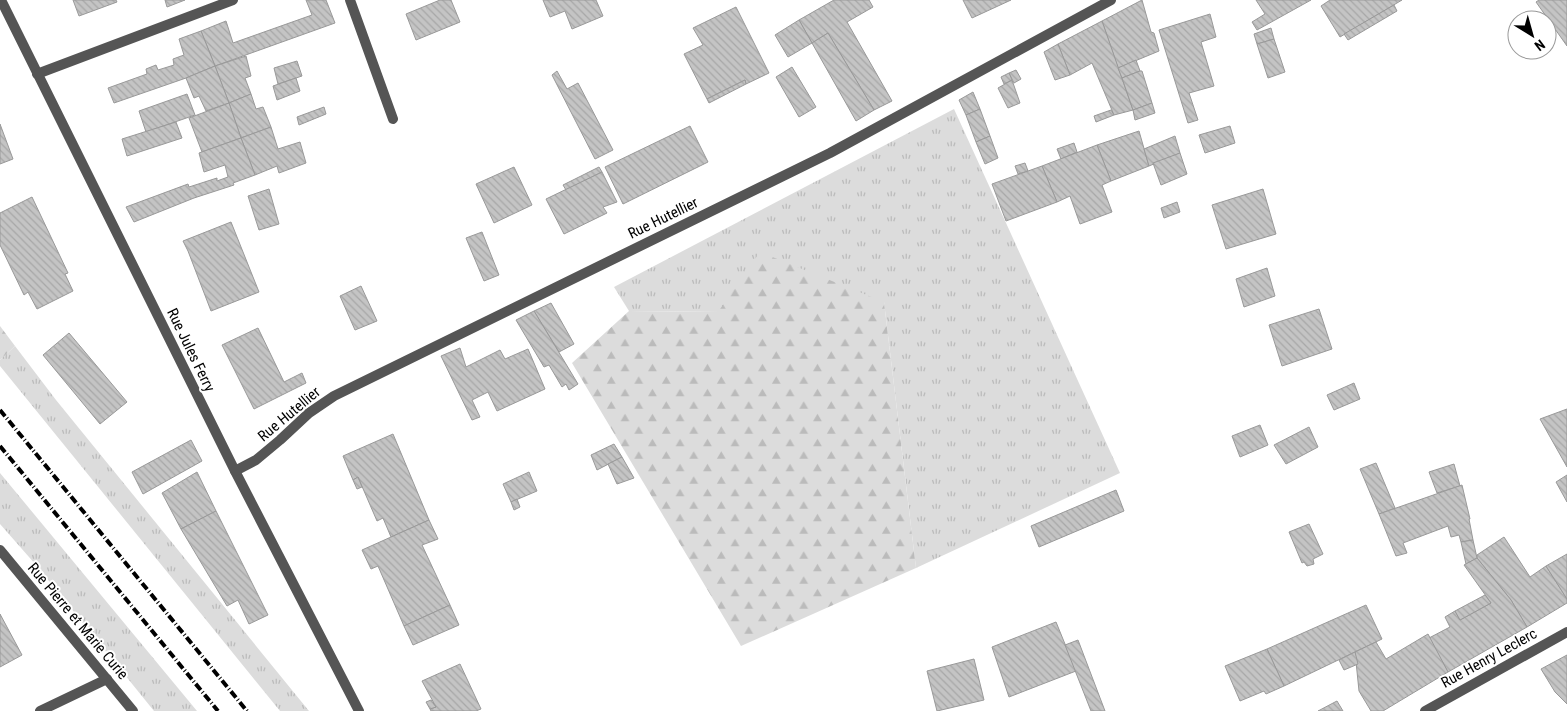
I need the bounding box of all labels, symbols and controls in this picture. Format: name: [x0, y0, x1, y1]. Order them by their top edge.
north arrow: [1507, 10, 1557, 60]
text: N: [1532, 36, 1548, 54]
street label: Rue Hutellier: [625, 193, 701, 243]
street label: Rue Jules Ferry: [163, 305, 219, 395]
street label: Rue Hutellier: [254, 383, 324, 445]
street label: Rue Pierre et Marie Curie: [24, 559, 132, 683]
street label: Rue Henry Leclerc: [1438, 624, 1540, 692]

